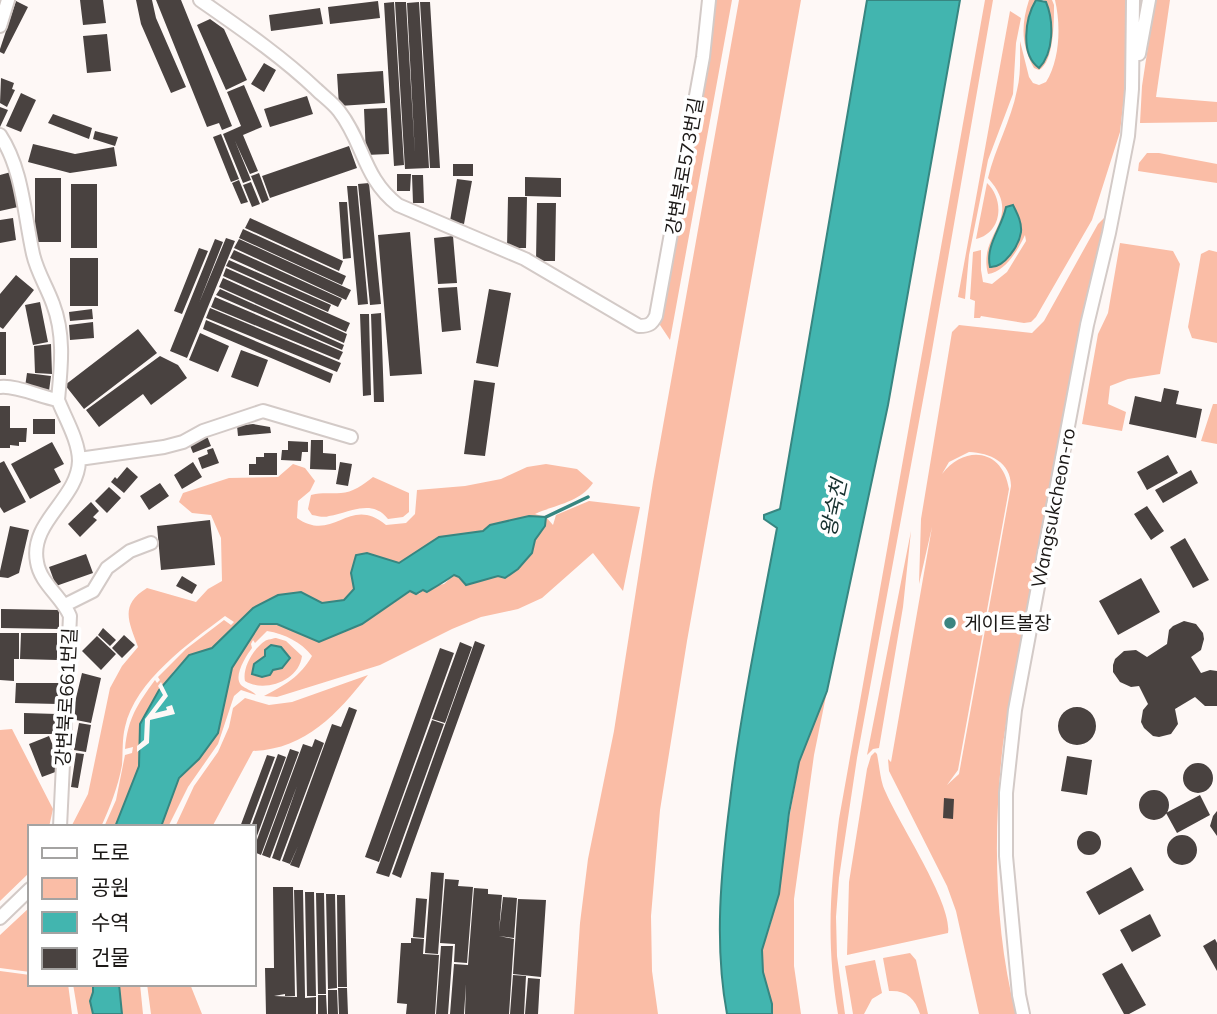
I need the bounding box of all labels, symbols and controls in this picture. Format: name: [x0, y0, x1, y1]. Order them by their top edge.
street label: 강변북로573번길: [660, 95, 708, 237]
street label: Wangsukcheon-ro: [1026, 426, 1080, 590]
water label: 왕숙천: [814, 474, 852, 539]
place label: 게이트볼장: [964, 611, 1051, 635]
marker: 게이트볼장: [942, 615, 958, 631]
street label: 강변북로661번길: [50, 627, 82, 767]
legend: [28, 825, 256, 986]
text: 도로: [91, 839, 130, 865]
text: 공원: [91, 874, 130, 900]
text: 수역: [91, 909, 130, 935]
text: 건물: [91, 944, 130, 970]

